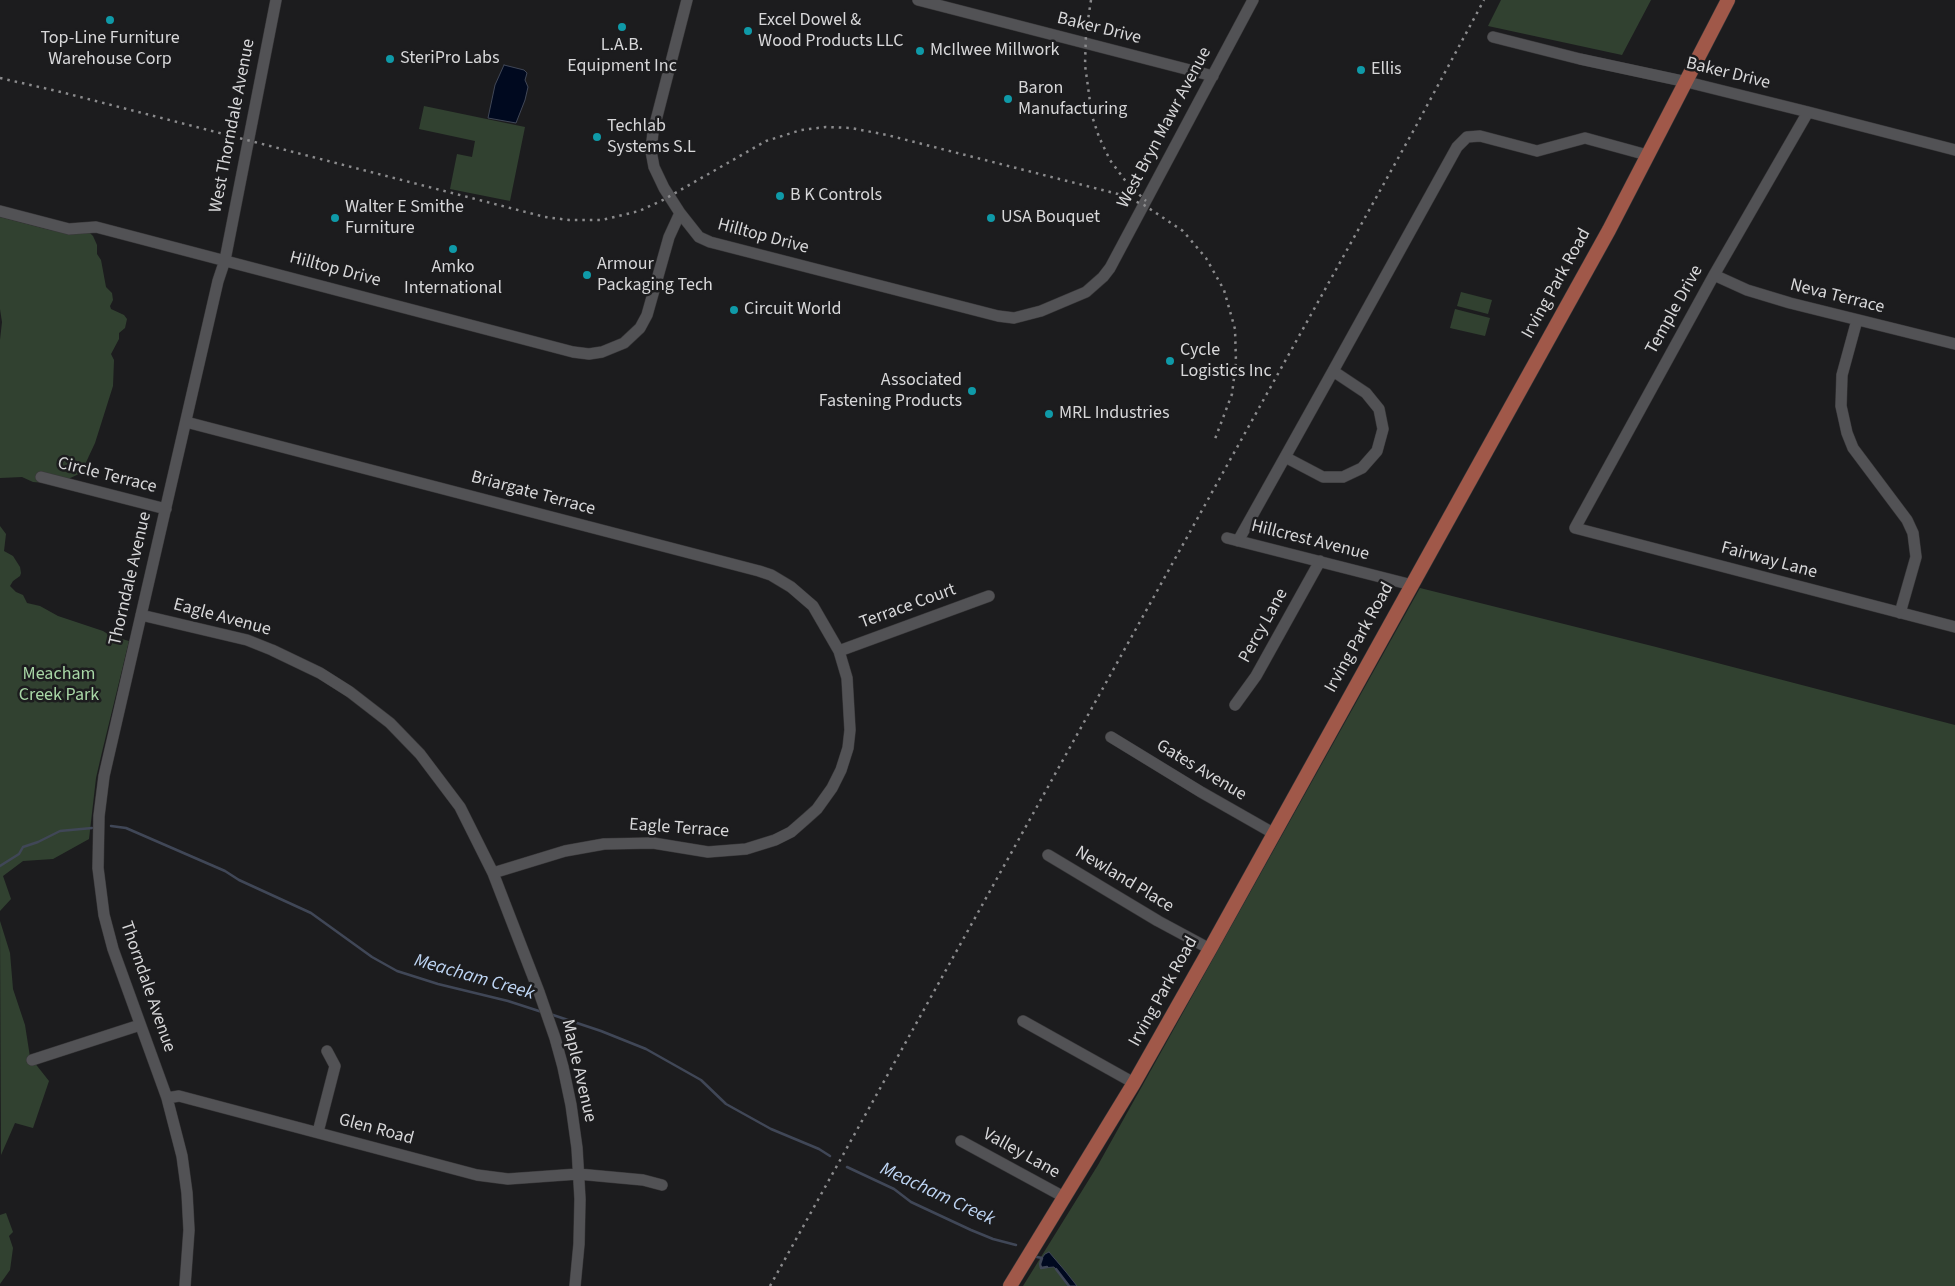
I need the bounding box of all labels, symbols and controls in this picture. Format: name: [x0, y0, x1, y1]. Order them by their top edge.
street label: Baker Drive: [1055, 8, 1143, 50]
place label: Excel Dowel & Wood Products LLC: [758, 10, 903, 52]
marker: Top-Line Furniture Warehouse Corp: [104, 14, 116, 26]
marker: L.A.B. Equipment Inc: [616, 21, 628, 33]
marker: Excel Dowel & Wood Products LLC: [742, 25, 754, 37]
place label: Top-Line Furniture Warehouse Corp: [40, 28, 180, 70]
place label: L.A.B. Equipment Inc: [567, 35, 677, 78]
street label: West Thorndale Avenue: [206, 37, 260, 215]
place label: McIlwee Millwork: [930, 40, 1059, 62]
street label: West Bryn Mawr Avenue: [1113, 44, 1217, 212]
marker: McIlwee Millwork: [914, 45, 926, 57]
place label: SteriPro Labs: [400, 48, 500, 70]
marker: SteriPro Labs: [384, 53, 396, 65]
street label: Baker Drive: [1684, 53, 1772, 95]
place label: Ellis: [1371, 59, 1402, 81]
marker: Ellis: [1355, 64, 1367, 76]
place label: Baron Manufacturing: [1018, 78, 1127, 120]
marker: Baron Manufacturing: [1002, 93, 1014, 105]
place label: Techlab Systems S.L: [607, 116, 696, 158]
marker: Techlab Systems S.L: [591, 131, 603, 143]
place label: B K Controls: [790, 185, 882, 207]
marker: B K Controls: [774, 190, 786, 202]
place label: Walter E Smithe Furniture: [345, 197, 464, 240]
place label: USA Bouquet: [1001, 207, 1100, 229]
marker: Walter E Smithe Furniture: [329, 212, 341, 224]
marker: USA Bouquet: [985, 212, 997, 224]
street label: Hilltop Drive: [715, 214, 811, 260]
street label: Irving Park Road: [1518, 225, 1596, 343]
marker: Amko International: [447, 243, 459, 255]
street label: Hilltop Drive: [287, 247, 383, 293]
place label: Armour Packaging Tech: [597, 254, 713, 296]
place label: Amko International: [404, 257, 502, 300]
street label: Temple Drive: [1642, 262, 1708, 358]
marker: Armour Packaging Tech: [581, 269, 593, 281]
street label: Neva Terrace: [1787, 275, 1887, 319]
place label: Circuit World: [744, 299, 842, 321]
marker: Circuit World: [728, 304, 740, 316]
place label: Cycle Logistics Inc: [1180, 340, 1272, 382]
marker: Cycle Logistics Inc: [1164, 355, 1176, 367]
place label: Associated Fastening Products: [819, 370, 962, 412]
marker: Associated Fastening Products: [966, 385, 978, 397]
place label: MRL Industries: [1059, 403, 1169, 425]
marker: MRL Industries: [1043, 408, 1055, 420]
street label: Circle Terrace: [55, 453, 159, 499]
street label: Briargate Terrace: [469, 467, 597, 521]
street label: Thorndale Avenue: [105, 510, 157, 648]
street label: Hillcrest Avenue: [1249, 516, 1371, 566]
street label: Fairway Lane: [1718, 538, 1820, 584]
street label: Irving Park Road: [1321, 579, 1399, 697]
street label: Terrace Court: [857, 580, 959, 634]
street label: Percy Lane: [1235, 585, 1293, 667]
street label: Eagle Avenue: [171, 595, 273, 641]
park label: Meacham Creek Park: [19, 664, 99, 706]
street label: Gates Avenue: [1152, 736, 1250, 806]
street label: Eagle Terrace: [628, 815, 730, 843]
street label: Newland Place: [1071, 842, 1177, 918]
street label: Thorndale Avenue: [114, 919, 180, 1055]
street label: Irving Park Road: [1125, 933, 1203, 1051]
water label: Meacham Creek: [411, 950, 537, 1006]
street label: Maple Avenue: [556, 1018, 600, 1124]
street label: Glen Road: [336, 1110, 416, 1150]
street label: Valley Lane: [979, 1124, 1063, 1184]
water label: Meacham Creek: [876, 1158, 998, 1232]

